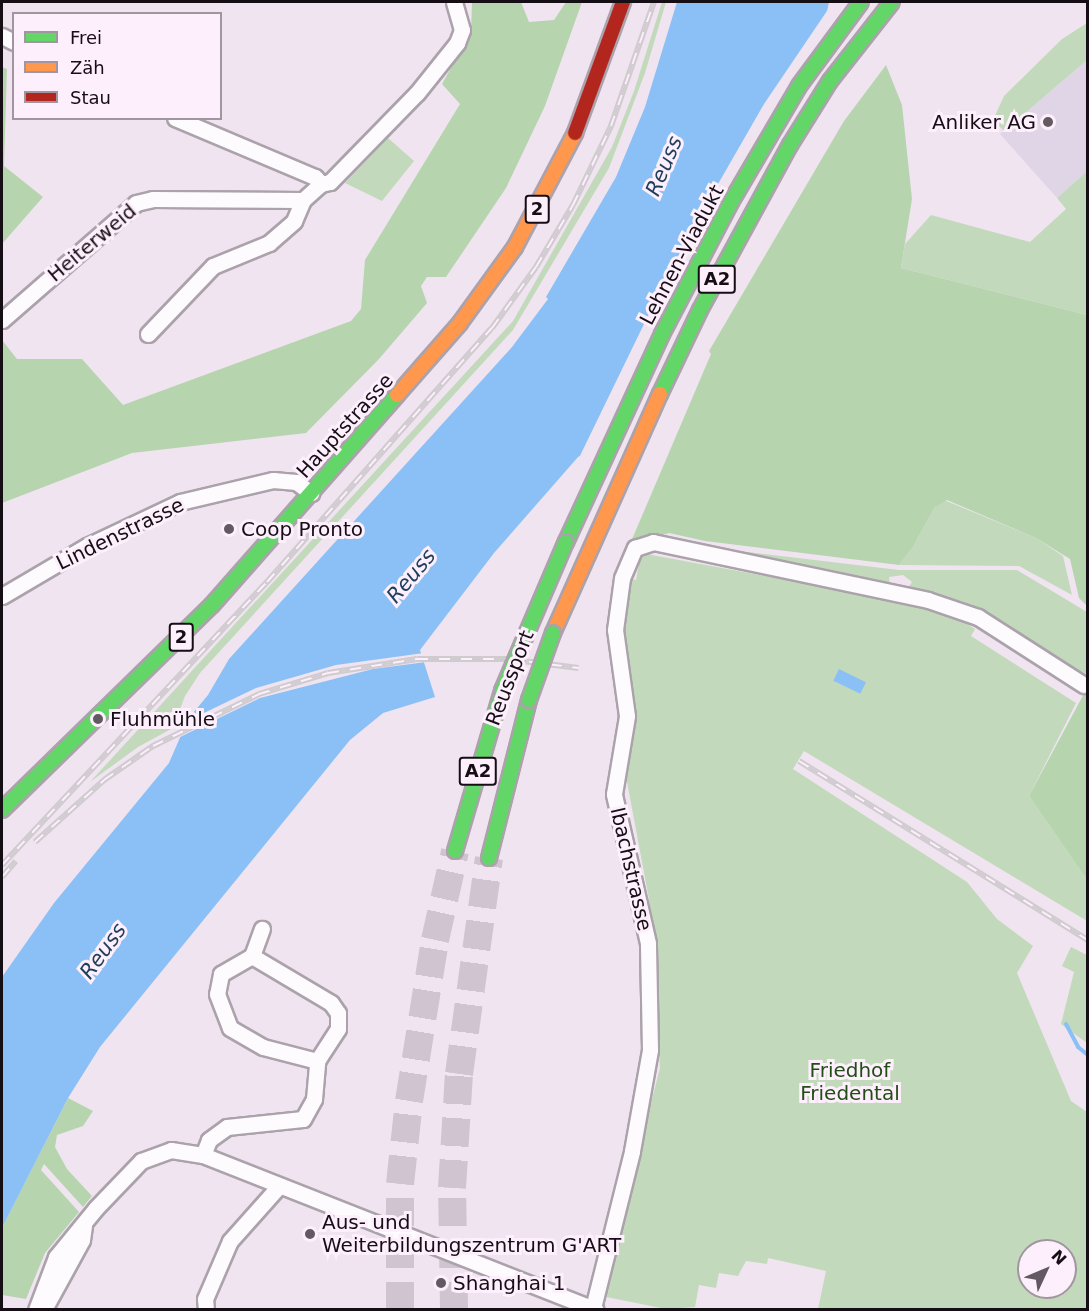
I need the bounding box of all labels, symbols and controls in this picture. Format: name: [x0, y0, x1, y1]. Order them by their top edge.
legend: [12, 12, 222, 120]
text: Frei: [70, 27, 102, 48]
text: Zäh: [70, 57, 105, 78]
text: Stau: [70, 87, 111, 108]
place label: Anliker AG: [932, 110, 1036, 134]
marker: Anliker AG: [1041, 115, 1055, 129]
water label: Reuss: [640, 132, 688, 200]
street label: Lehnen-Viadukt: [635, 181, 729, 329]
road number: 2: [524, 194, 550, 224]
street label: Heiterweid: [43, 199, 141, 287]
road number: A2: [698, 264, 736, 294]
street label: Hauptstrasse: [292, 369, 398, 483]
street label: Lindenstrasse: [52, 493, 188, 575]
place label: Coop Pronto: [241, 517, 363, 541]
marker: Coop Pronto: [222, 522, 236, 536]
water label: Reuss: [381, 544, 441, 608]
road number: 2: [168, 622, 195, 652]
street label: Reussport: [481, 627, 539, 729]
place label: Fluhmühle: [110, 707, 215, 731]
marker: Fluhmühle: [91, 712, 105, 726]
road number: A2: [458, 756, 498, 786]
street label: Ibachstrasse: [605, 805, 657, 933]
water label: Reuss: [74, 918, 132, 984]
park label: Friedhof Friedental: [800, 1058, 900, 1105]
place label: Aus- und Weiterbildungszentrum G'ART: [322, 1210, 621, 1257]
marker: Aus- und Weiterbildungszentrum G'ART: [303, 1227, 317, 1241]
north arrow: [1017, 1239, 1077, 1299]
text: N: [1047, 1246, 1070, 1269]
place label: Shanghai 1: [453, 1271, 566, 1295]
marker: Shanghai 1: [434, 1276, 448, 1290]

